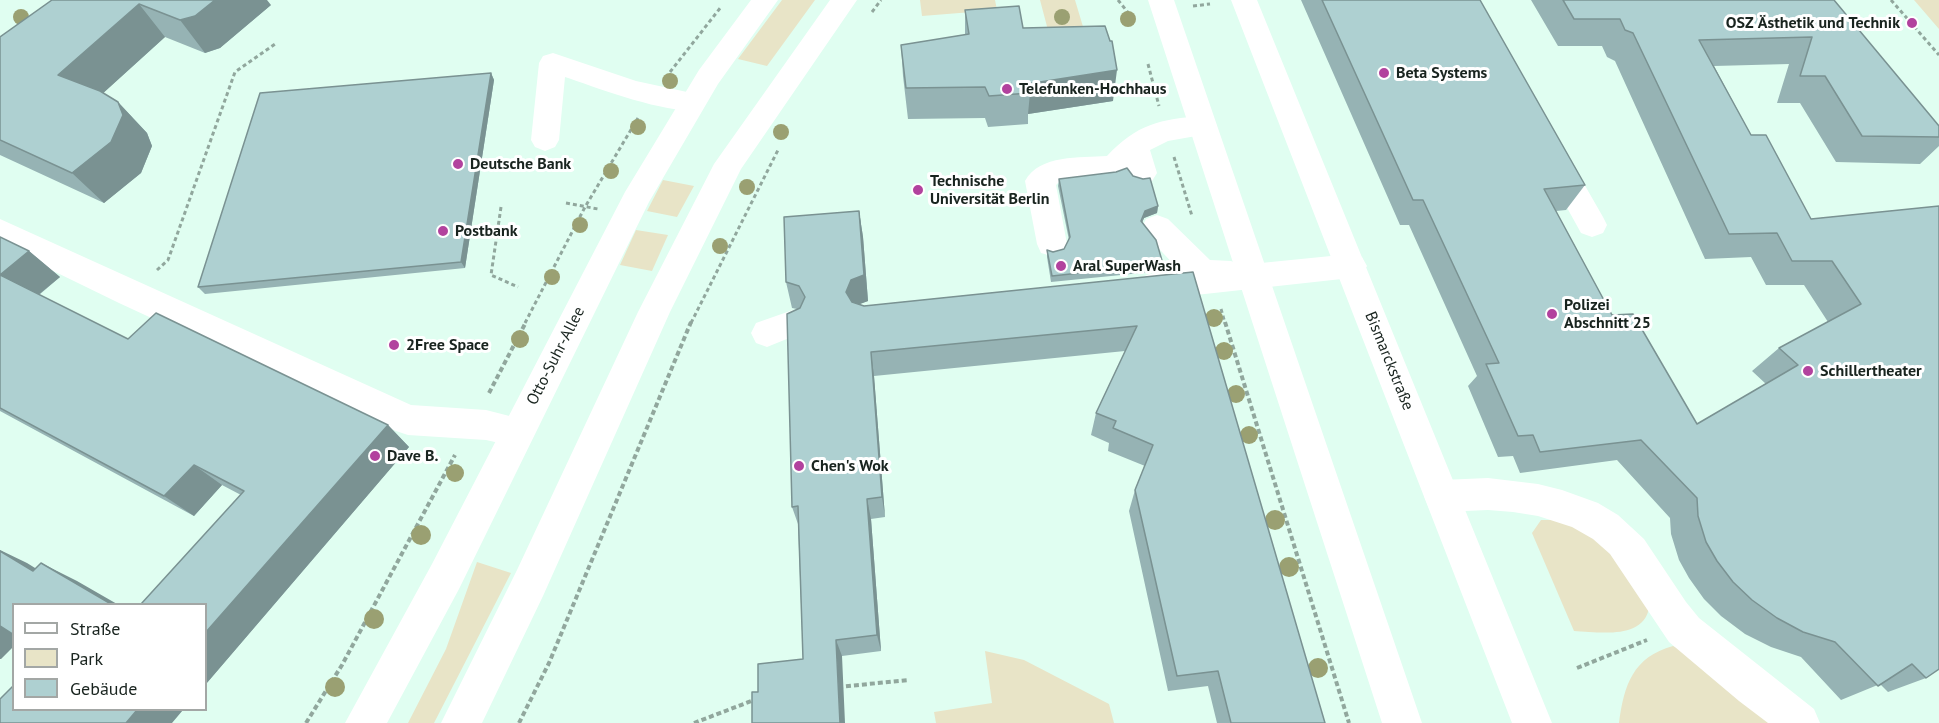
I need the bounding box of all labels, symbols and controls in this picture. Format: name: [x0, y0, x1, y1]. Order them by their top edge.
place label: OSZ Ästhetik und Technik: [1726, 13, 1900, 33]
marker: OSZ Ästhetik und Technik: [1905, 16, 1919, 30]
place label: Beta Systems: [1396, 63, 1487, 83]
marker: Beta Systems: [1377, 66, 1391, 80]
place label: Telefunken-Hochhaus: [1019, 79, 1166, 99]
marker: Telefunken-Hochhaus: [1000, 82, 1014, 96]
place label: Deutsche Bank: [470, 154, 571, 174]
marker: Deutsche Bank: [451, 157, 465, 171]
place label: Technische Universität Berlin: [930, 171, 1049, 209]
marker: Technische Universität Berlin: [911, 183, 925, 197]
place label: Postbank: [455, 221, 518, 241]
marker: Postbank: [436, 224, 450, 238]
place label: Aral SuperWash: [1073, 256, 1181, 276]
marker: Aral SuperWash: [1054, 259, 1068, 273]
place label: Polizei Abschnitt 25: [1564, 295, 1651, 333]
street label: Otto-Suhr-Allee: [523, 304, 589, 408]
marker: Polizei Abschnitt 25: [1545, 307, 1559, 321]
street label: Bismarckstraße: [1360, 309, 1418, 413]
place label: 2Free Space: [406, 335, 489, 355]
marker: 2Free Space: [387, 338, 401, 352]
place label: Schillertheater: [1820, 361, 1922, 381]
marker: Schillertheater: [1801, 364, 1815, 378]
place label: Dave B.: [387, 446, 438, 466]
marker: Dave B.: [368, 449, 382, 463]
place label: Chen's Wok: [811, 456, 889, 476]
marker: Chen's Wok: [792, 459, 806, 473]
legend: [12, 603, 207, 711]
text: Straße: [70, 617, 121, 640]
text: Park: [70, 647, 103, 670]
text: Gebäude: [70, 677, 137, 700]

